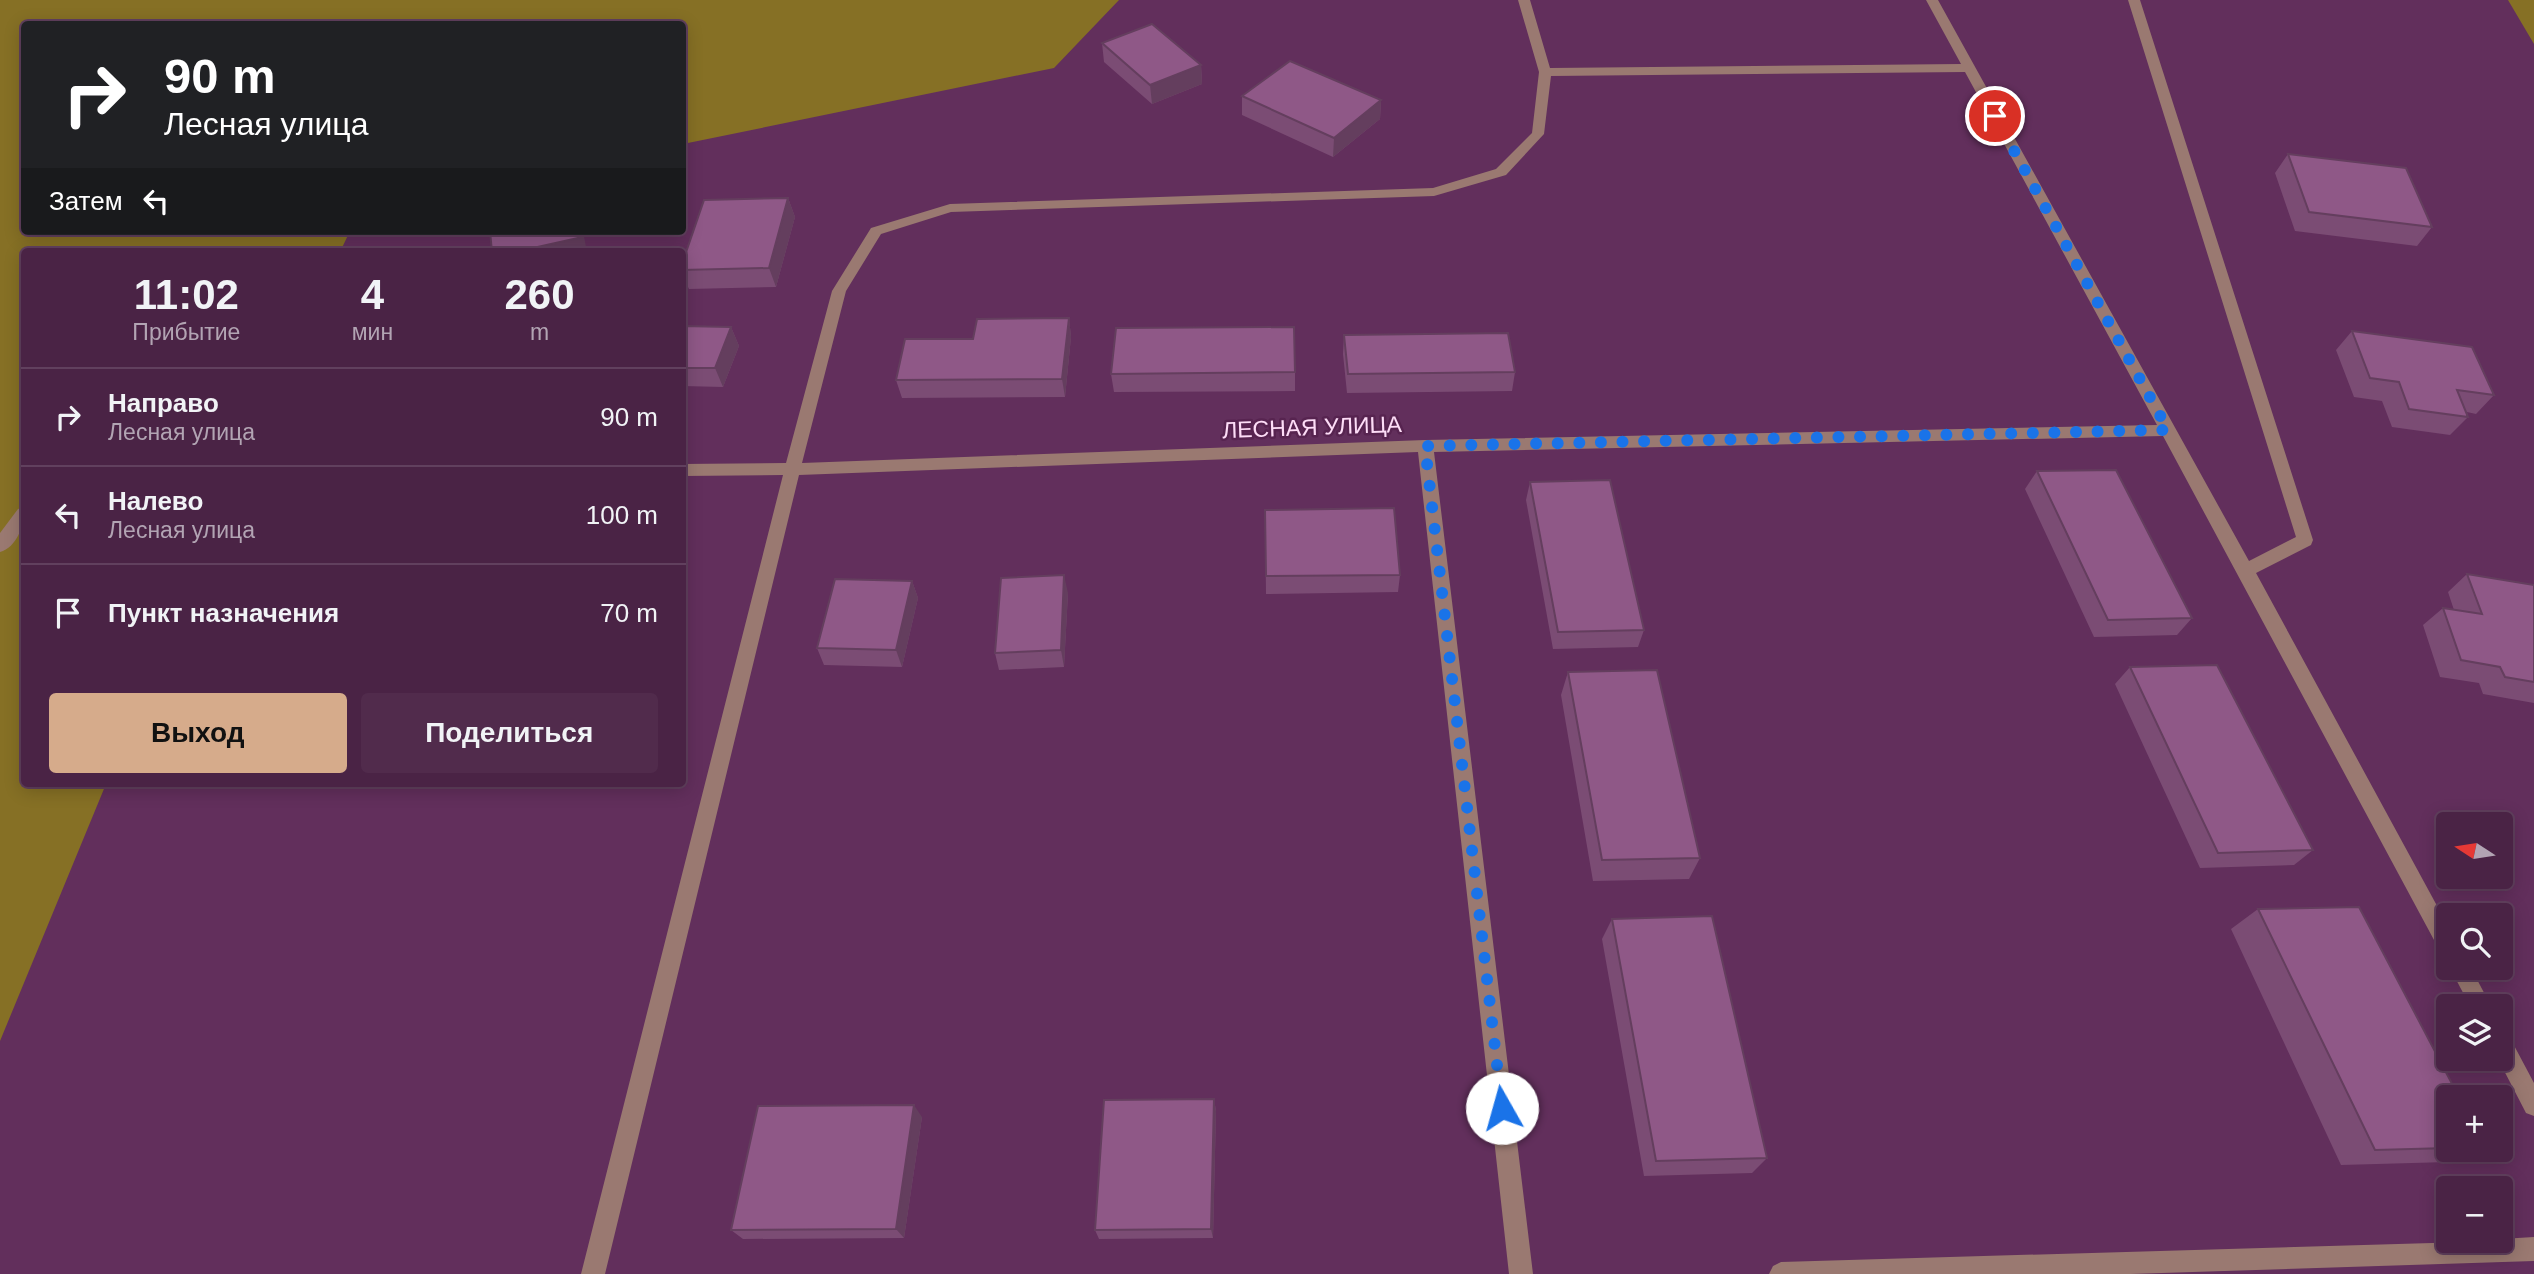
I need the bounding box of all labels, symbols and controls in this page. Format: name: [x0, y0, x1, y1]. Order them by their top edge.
icon: right: [49, 49, 140, 140]
text: 90 m: [164, 49, 276, 103]
pin: [1965, 86, 2025, 146]
icon: arrive: [1976, 97, 2014, 135]
text: Лесная улица: [164, 106, 368, 142]
icon: left: [137, 182, 175, 220]
text: Затем: [49, 186, 123, 216]
text: 11:02: [134, 271, 239, 318]
text: 4: [361, 271, 384, 318]
text: 260: [505, 271, 575, 318]
text: Прибытие: [132, 319, 240, 345]
text: мин: [352, 319, 393, 345]
text: m: [530, 319, 549, 345]
text: Направо: [108, 388, 219, 418]
icon: right: [49, 398, 87, 436]
text: 90 m: [600, 402, 658, 432]
street label: ЛЕСНАЯ УЛИЦА: [1222, 411, 1403, 443]
text: Лесная улица: [108, 419, 255, 445]
text: Налево: [108, 486, 203, 516]
icon: left: [49, 496, 87, 534]
text: 100 m: [586, 500, 658, 530]
text: Лесная улица: [108, 517, 255, 543]
icon: arrive: [49, 594, 87, 632]
text: Пункт назначения: [108, 598, 339, 628]
text: 70 m: [600, 598, 658, 628]
button: Выход: [49, 693, 347, 773]
button: Поделиться: [361, 693, 658, 773]
north arrow: [2436, 812, 2513, 889]
map controls: [2436, 812, 2513, 1253]
button: search: [2436, 903, 2513, 980]
button: layers: [2436, 994, 2513, 1071]
position arrow: [1465, 1071, 1539, 1145]
button: +: [2436, 1085, 2513, 1162]
button: −: [2436, 1176, 2513, 1253]

